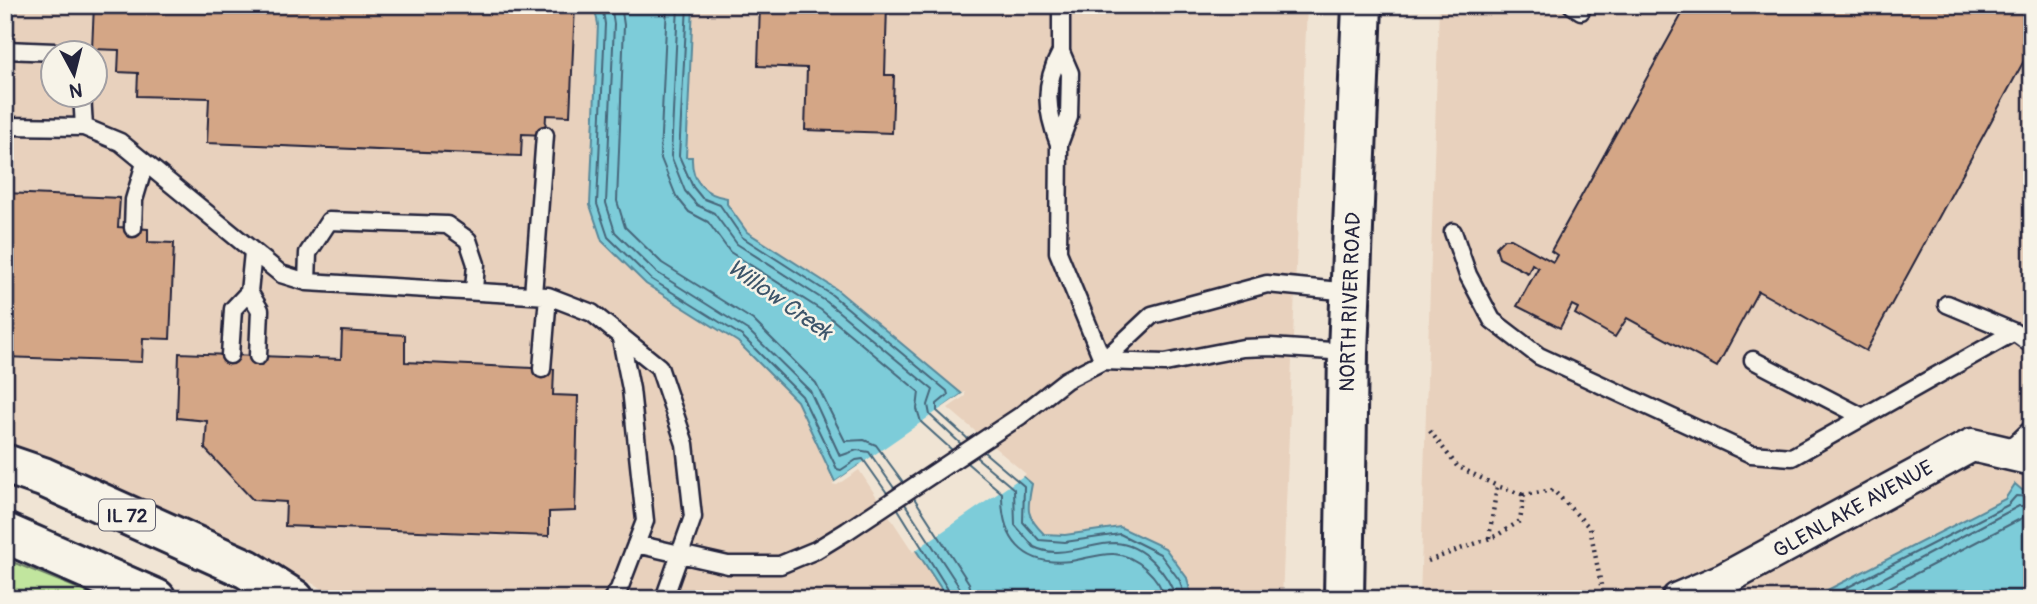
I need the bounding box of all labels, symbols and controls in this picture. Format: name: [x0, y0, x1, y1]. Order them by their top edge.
north arrow: [38, 38, 108, 108]
text: N: [68, 77, 84, 103]
street label: NORTH RIVER ROAD: [1334, 212, 1367, 392]
water label: Willow Creek: [722, 253, 840, 348]
street label: GLENLAKE AVENUE: [1769, 454, 1938, 565]
road number: IL 72: [99, 500, 155, 530]

